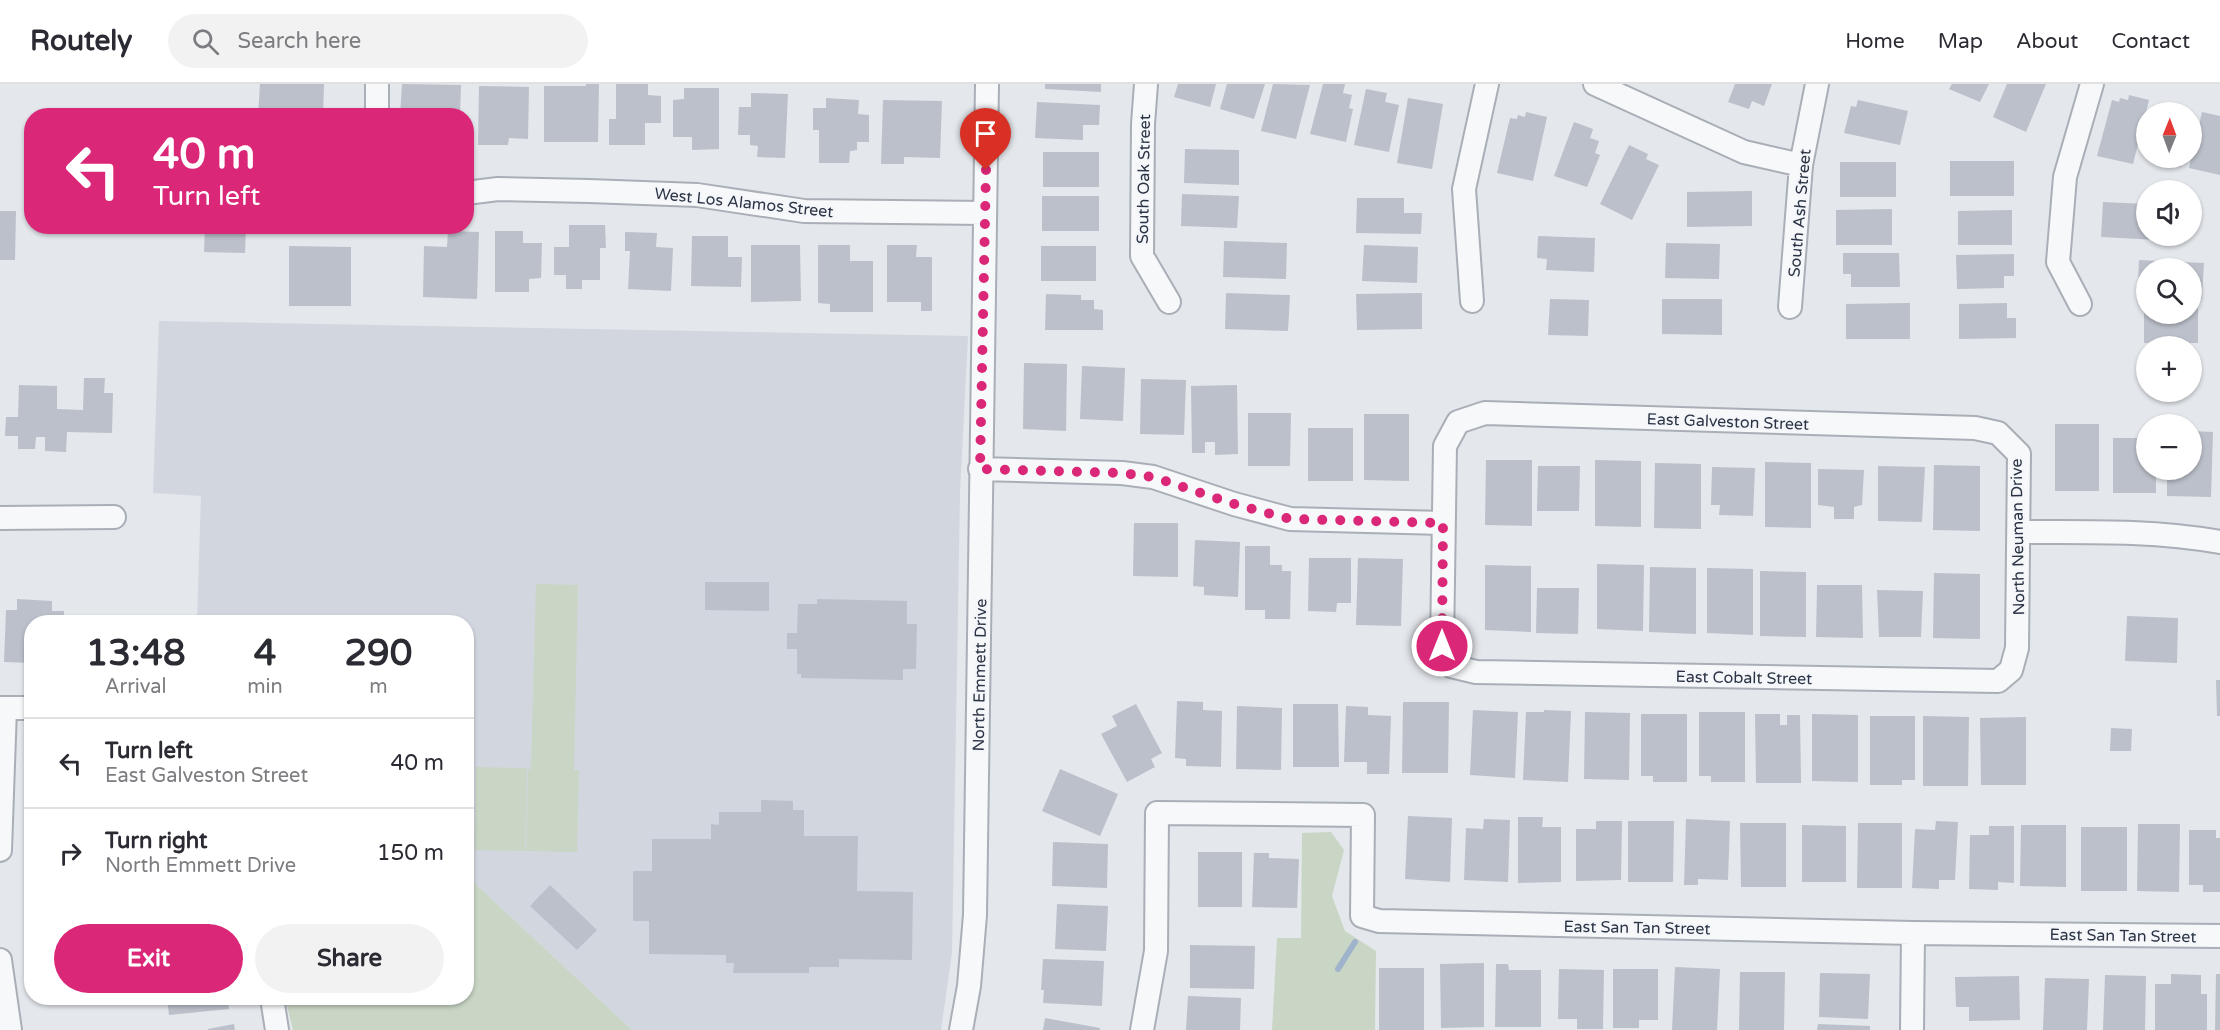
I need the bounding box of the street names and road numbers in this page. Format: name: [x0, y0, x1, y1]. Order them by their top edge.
street label: South Oak Street: [1133, 114, 1155, 244]
street label: South Ash Street: [1784, 148, 1816, 278]
street label: West Los Alamos Street: [653, 184, 834, 222]
street label: East Galveston Street: [1646, 409, 1809, 435]
street label: North Neuman Drive: [2007, 458, 2029, 616]
street label: North Emmett Drive: [969, 598, 991, 752]
street label: East Cobalt Street: [1675, 667, 1812, 689]
street label: East San Tan Street: [1563, 917, 1711, 939]
street label: East San Tan Street: [2049, 925, 2197, 947]

